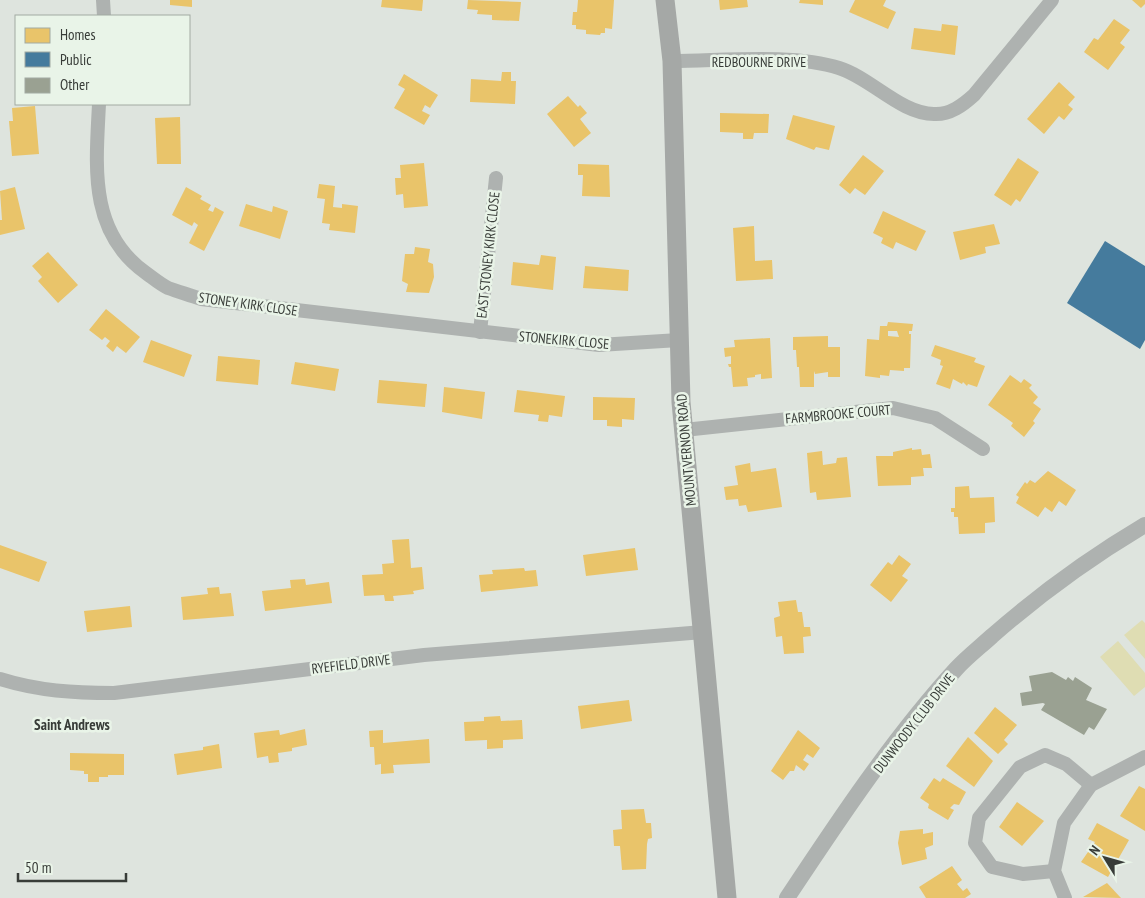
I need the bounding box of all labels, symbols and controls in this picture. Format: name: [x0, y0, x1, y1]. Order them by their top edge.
legend: [15, 15, 190, 105]
text: Homes: [60, 25, 96, 44]
text: Public: [60, 50, 92, 69]
street label: REDBOURNE DRIVE: [712, 53, 806, 71]
text: Other: [60, 75, 90, 94]
street label: EAST STONEY KIRK CLOSE: [472, 191, 504, 319]
street label: STONEY KIRK CLOSE: [197, 288, 299, 320]
street label: STONEKIRK CLOSE: [518, 327, 610, 353]
street label: MOUNT VERNON ROAD: [672, 393, 700, 507]
street label: FARMBROOKE COURT: [785, 400, 892, 428]
street label: RYEFIELD DRIVE: [310, 650, 392, 678]
street label: DUNWOODY CLUB DRIVE: [869, 670, 959, 776]
district label: Saint Andrews: [34, 715, 110, 734]
north arrow: [1080, 833, 1130, 883]
text: N: [1085, 842, 1104, 859]
scale bar: [18, 850, 125, 882]
text: 50 m: [25, 858, 51, 877]

